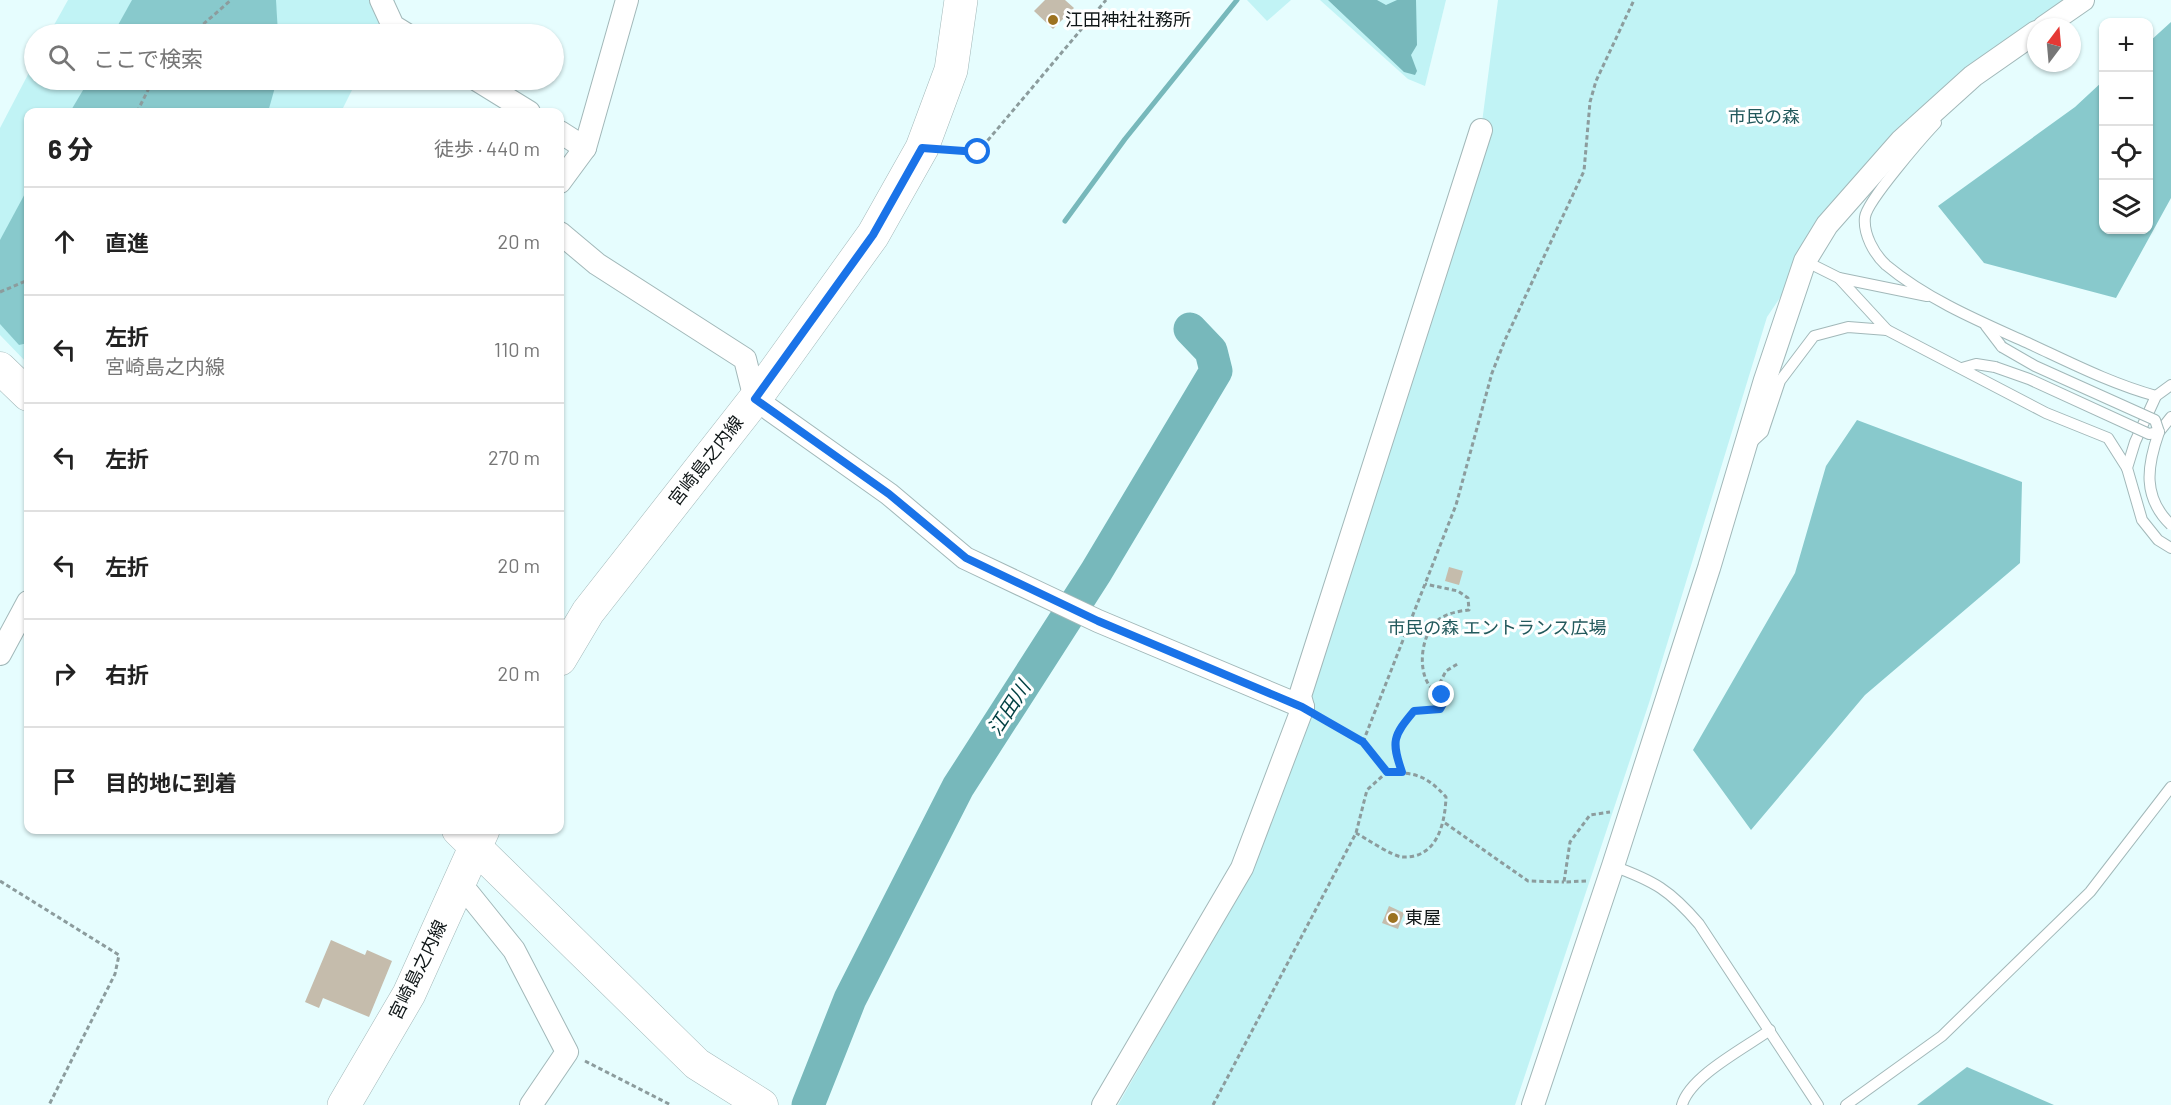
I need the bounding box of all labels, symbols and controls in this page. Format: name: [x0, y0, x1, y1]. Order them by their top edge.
place label: 江田神社社務所: [1065, 8, 1191, 30]
marker: 江田神社社務所: [1046, 13, 1060, 27]
north arrow: [2027, 18, 2081, 72]
map controls: [2099, 18, 2153, 234]
button: +: [2099, 18, 2153, 72]
search box: [24, 24, 564, 90]
icon: search: [45, 41, 78, 74]
text: ここで検索: [93, 45, 203, 71]
button: −: [2099, 72, 2153, 126]
park label: 市民の森: [1728, 105, 1800, 127]
button: locate: [2099, 126, 2153, 180]
text: 6 分: [48, 133, 93, 164]
text: 徒歩 · 440 m: [434, 136, 540, 160]
route start: [964, 138, 990, 164]
button: layers: [2099, 180, 2153, 234]
icon: ahead: [48, 225, 81, 258]
text: 直進: [105, 229, 149, 255]
text: 20 m: [497, 229, 540, 253]
text: 左折: [105, 323, 149, 349]
icon: left: [48, 333, 81, 366]
text: 110 m: [494, 337, 540, 361]
text: 宮崎島之内線: [105, 354, 225, 378]
street label: 宮崎島之内線: [663, 411, 747, 510]
icon: left: [48, 441, 81, 474]
text: 左折: [105, 445, 149, 471]
text: 270 m: [488, 445, 540, 469]
icon: left: [48, 549, 81, 582]
text: 左折: [105, 553, 149, 579]
text: 20 m: [497, 553, 540, 577]
park label: 市民の森 エントランス広場: [1387, 616, 1607, 638]
icon: right: [48, 657, 81, 690]
text: 右折: [105, 661, 149, 687]
text: 20 m: [497, 661, 540, 685]
water label: 江田川: [982, 674, 1036, 739]
route end: [1428, 681, 1454, 707]
icon: arrive: [48, 765, 81, 798]
text: 目的地に到着: [105, 769, 237, 795]
place label: 東屋: [1405, 906, 1441, 928]
marker: 東屋: [1386, 911, 1400, 925]
street label: 宮崎島之内線: [384, 916, 451, 1023]

